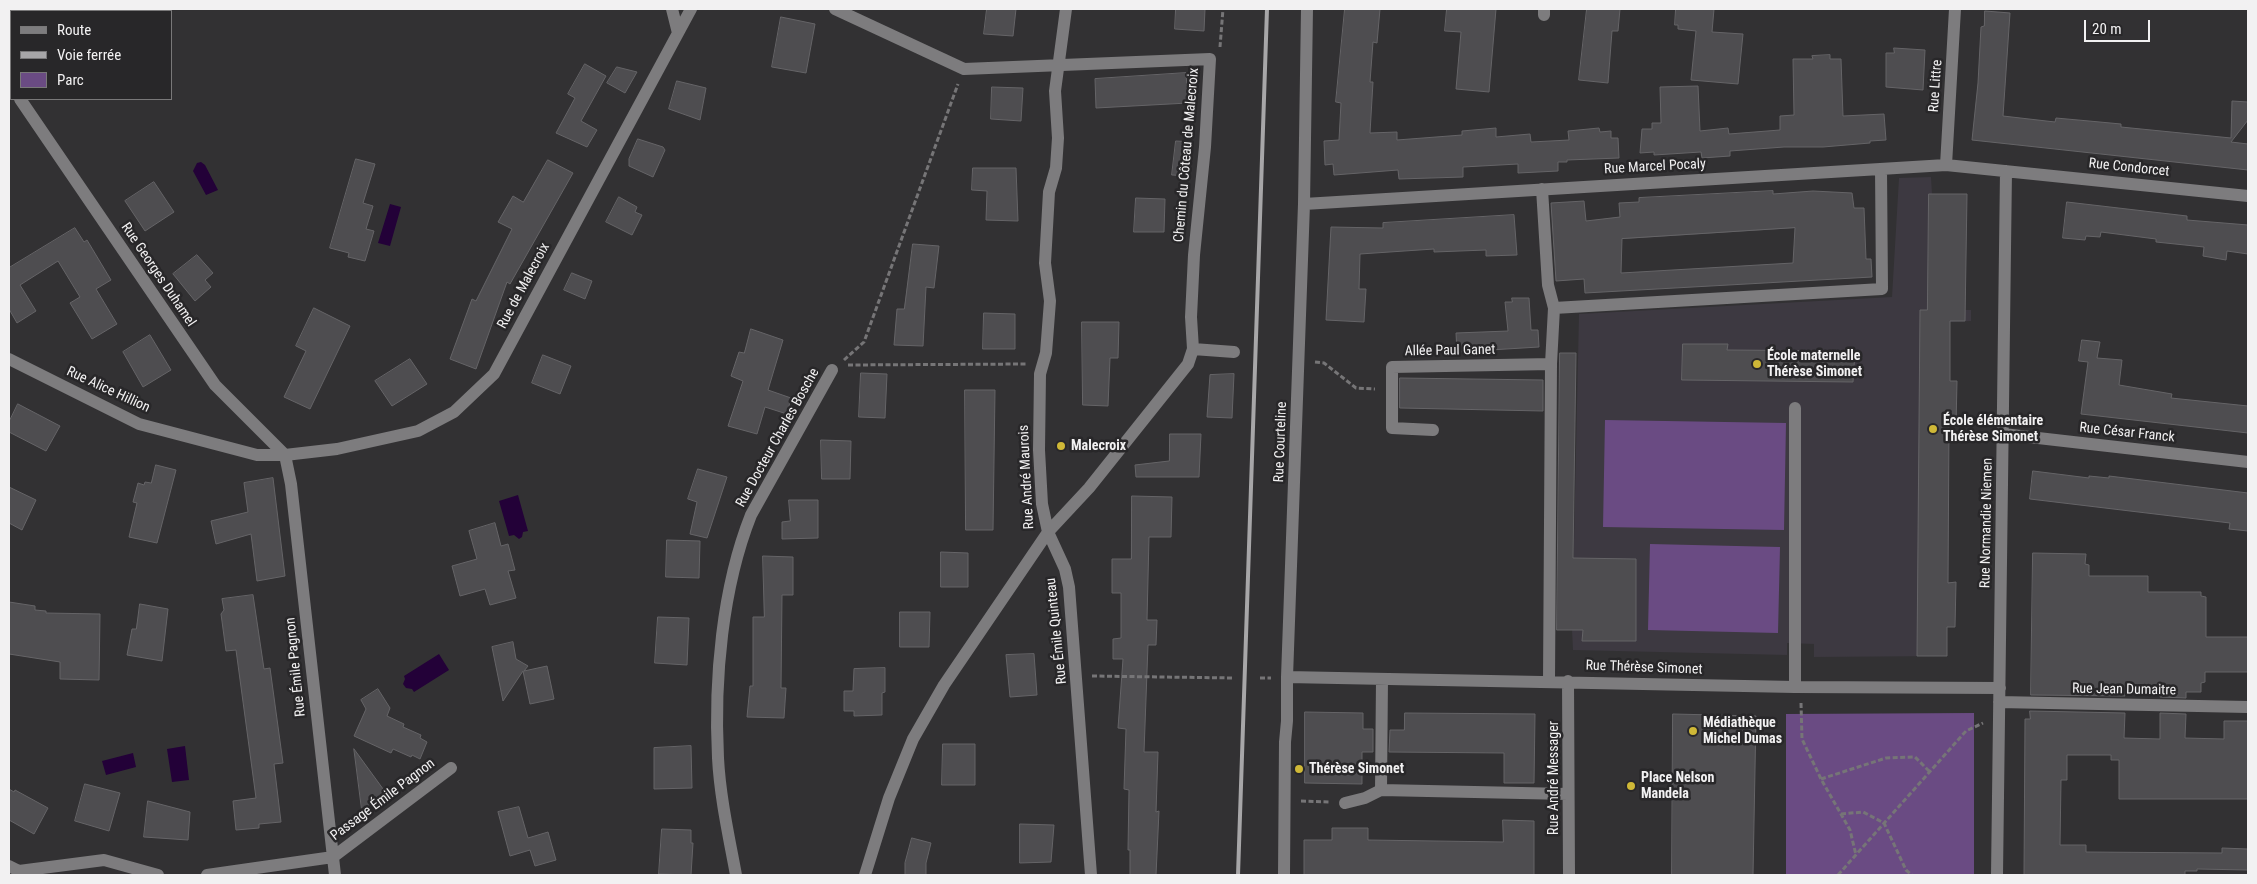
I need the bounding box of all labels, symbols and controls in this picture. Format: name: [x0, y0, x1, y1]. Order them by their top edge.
legend: [10, 10, 172, 100]
scale bar: [2087, 10, 2153, 42]
text: 20 m: [2092, 20, 2122, 38]
text: Route: [57, 21, 91, 39]
text: Voie ferrée: [57, 46, 121, 64]
street label: Rue Littre: [1926, 59, 1946, 113]
street label: Chemin du Côteau de Malecroix: [1171, 67, 1203, 243]
text: Parc: [57, 71, 84, 89]
street label: Rue Condorcet: [2088, 155, 2170, 181]
street label: Rue Marcel Pocaly: [1604, 156, 1706, 178]
street label: Rue Georges Duhamel: [117, 220, 199, 330]
street label: Rue de Malecroix: [494, 240, 554, 332]
street label: Allée Paul Ganet: [1404, 342, 1496, 360]
place label: École maternelle Thérèse Simonet: [1767, 348, 1862, 381]
marker: École maternelle Thérèse Simonet: [1751, 358, 1763, 370]
street label: Rue Alice Hillion: [64, 363, 152, 417]
street label: Rue Docteur Charles Bosche: [733, 366, 823, 510]
street label: Rue Courteline: [1271, 401, 1291, 483]
place label: École élémentaire Thérèse Simonet: [1943, 413, 2043, 446]
street label: Rue César Franck: [2078, 420, 2176, 446]
marker: École élémentaire Thérèse Simonet: [1927, 423, 1939, 435]
street label: Rue André Maurois: [1016, 424, 1038, 530]
place label: Malecroix: [1071, 438, 1126, 454]
marker: Malecroix: [1055, 440, 1067, 452]
street label: Rue Normandie Niemen: [1977, 458, 1997, 588]
street label: Rue Émile Quinteau: [1043, 577, 1071, 685]
street label: Rue Émile Pagnon: [282, 617, 310, 717]
street label: Rue Thérèse Simonet: [1585, 658, 1703, 678]
street label: Rue Jean Dumaitre: [2072, 681, 2176, 699]
place label: Médiathèque Michel Dumas: [1703, 715, 1782, 748]
street label: Rue André Messager: [1546, 721, 1562, 835]
marker: Médiathèque Michel Dumas: [1687, 725, 1699, 737]
street label: Passage Émile Pagnon: [328, 755, 438, 845]
place label: Thérèse Simonet: [1309, 761, 1404, 777]
marker: Thérèse Simonet: [1293, 763, 1305, 775]
place label: Place Nelson Mandela: [1641, 770, 1714, 802]
marker: Place Nelson Mandela: [1625, 780, 1637, 792]

